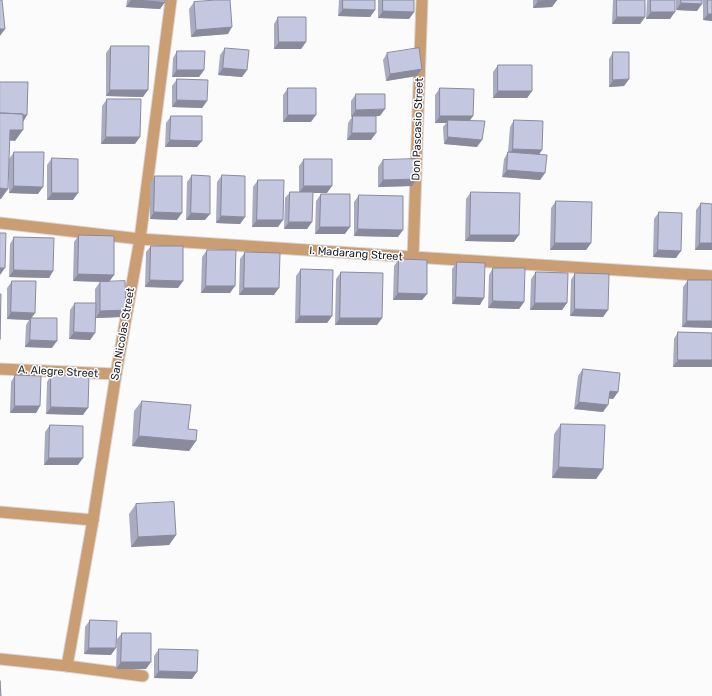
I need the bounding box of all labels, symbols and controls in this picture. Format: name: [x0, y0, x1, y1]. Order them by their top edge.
street label: Don Pascasio Street: [410, 77, 426, 181]
street label: I. Madarang Street: [309, 244, 403, 264]
street label: San Nicolas Street: [108, 287, 138, 381]
street label: A. Alegre Street: [18, 363, 98, 381]

